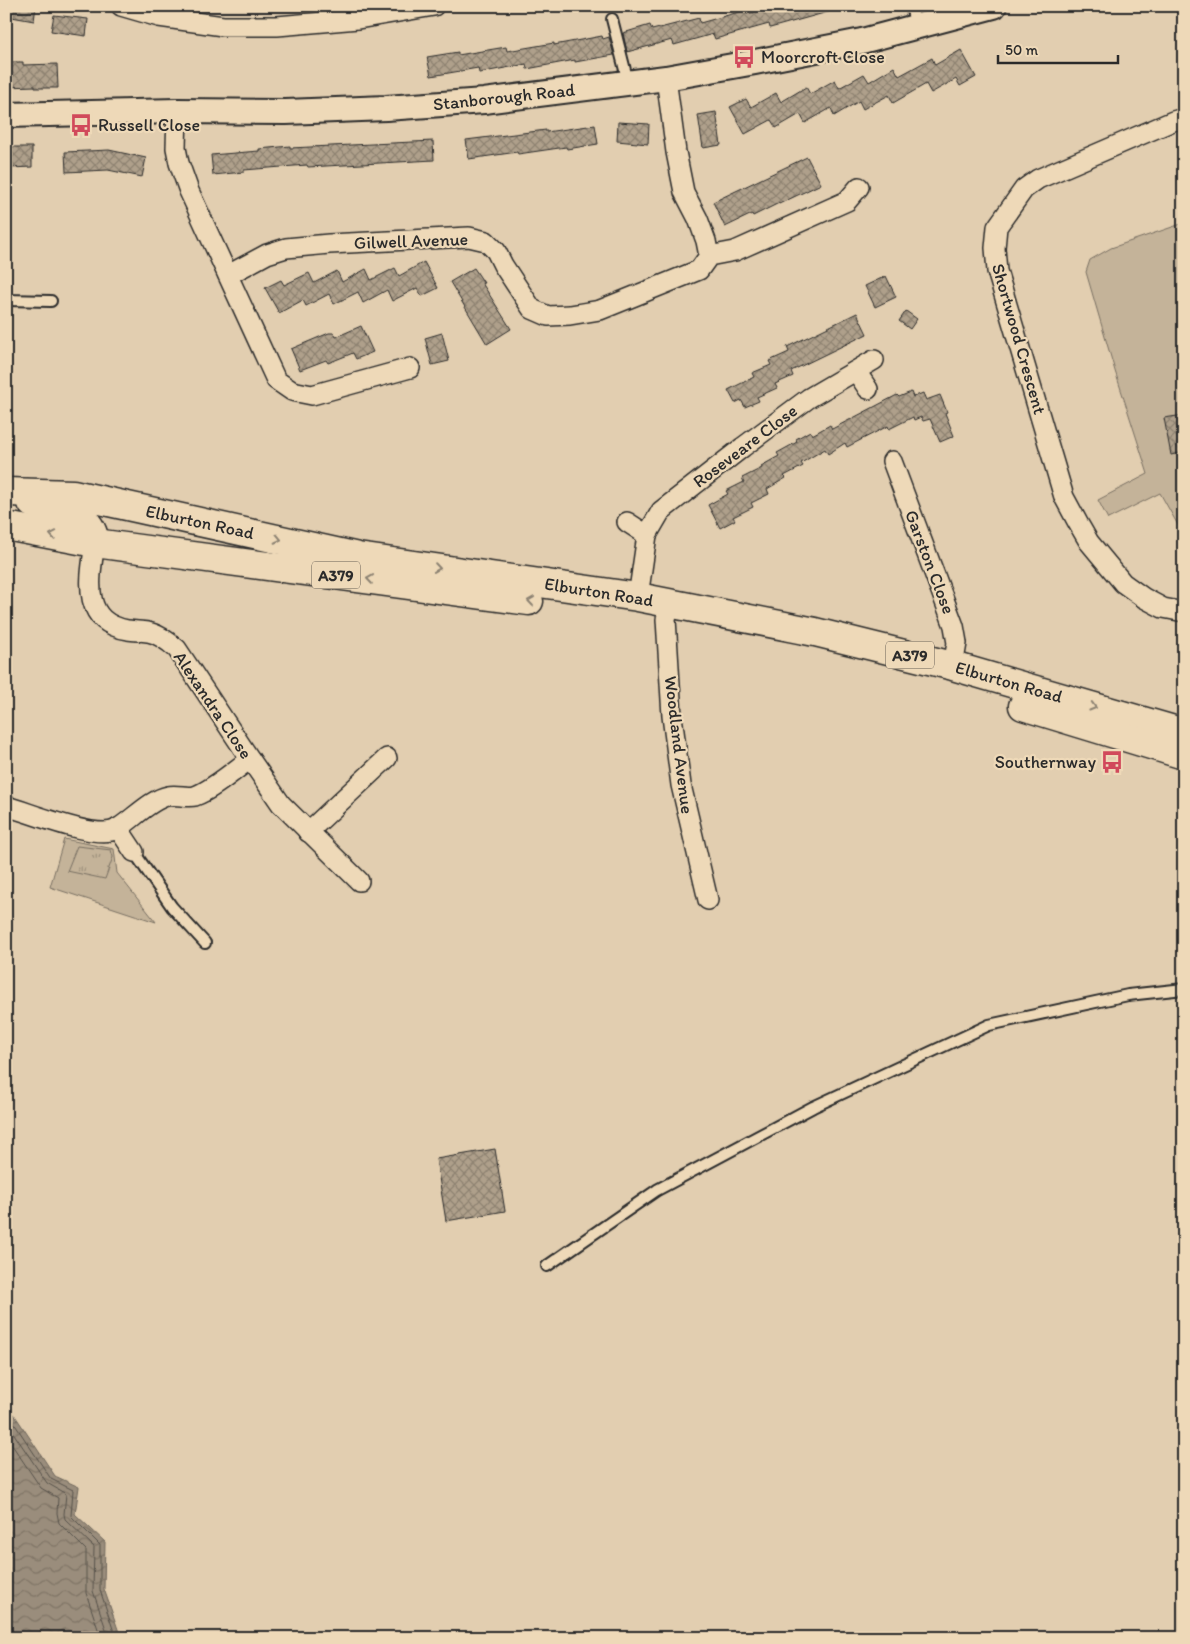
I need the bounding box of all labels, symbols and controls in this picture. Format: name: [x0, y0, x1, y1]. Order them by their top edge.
scale bar: [998, 32, 1118, 64]
text: 50 m: [1005, 41, 1038, 59]
bus stop icon: Moorcroft Close: [731, 44, 757, 70]
place label: Moorcroft Close: [761, 46, 885, 68]
street label: Stanborough Road: [432, 79, 576, 115]
bus stop icon: Russell Close: [68, 112, 94, 138]
place label: Russell Close: [98, 114, 200, 136]
street label: Gilwell Avenue: [353, 228, 469, 254]
street label: Shortwood Crescent: [987, 261, 1051, 417]
street label: Roseveare Close: [688, 400, 802, 492]
street label: Elburton Road: [144, 500, 256, 544]
street label: Garston Close: [900, 507, 960, 617]
one-way arrow: [49, 530, 58, 540]
one-way arrow: [273, 533, 282, 544]
road number: A379: [312, 562, 360, 588]
one-way arrow: [434, 562, 442, 573]
street label: Elburton Road: [543, 573, 655, 612]
one-way arrow: [366, 575, 375, 585]
one-way arrow: [527, 596, 535, 607]
road number: A379: [886, 642, 934, 668]
street label: Alexandra Close: [169, 647, 257, 763]
street label: Elburton Road: [953, 656, 1065, 708]
street label: Woodland Avenue: [660, 675, 698, 815]
one-way arrow: [1089, 701, 1097, 711]
bus stop icon: Southernway: [1099, 749, 1125, 775]
place label: Southernway: [995, 751, 1096, 773]

